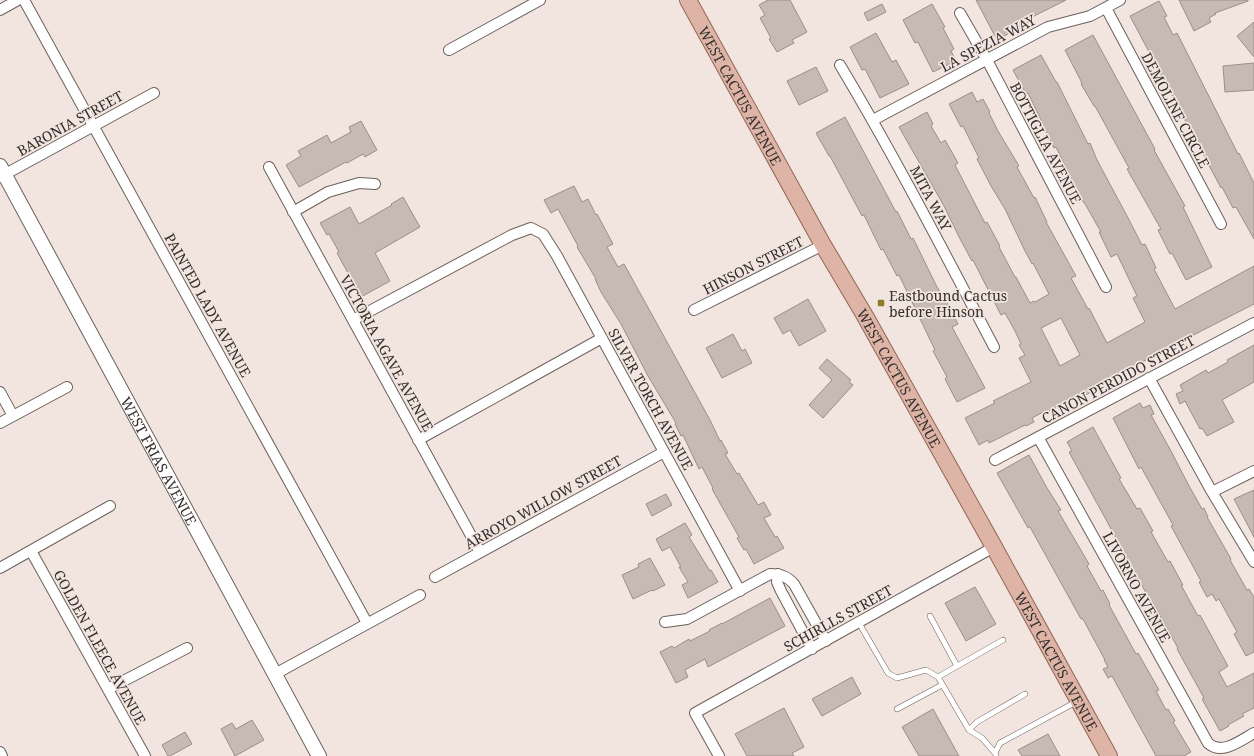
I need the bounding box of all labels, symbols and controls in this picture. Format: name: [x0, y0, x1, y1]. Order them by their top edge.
street label: LA SPEZIA WAY: [937, 10, 1039, 76]
street label: WEST CACTUS AVENUE: [695, 23, 787, 169]
street label: DEMOLINE CIRCLE: [1138, 49, 1215, 171]
street label: BOTTIGLIA AVENUE: [1006, 79, 1086, 207]
street label: BARONIA STREET: [14, 86, 127, 160]
street label: MITA WAY: [906, 162, 956, 234]
street label: PAINTED LADY AVENUE: [161, 230, 256, 381]
street label: HINSON STREET: [700, 231, 807, 299]
street label: VICTORIA AGAVE AVENUE: [336, 271, 438, 435]
place label: Eastbound Cactus before Hinson: [889, 286, 1007, 321]
marker: Eastbound Cactus before Hinson: [876, 298, 886, 308]
street label: WEST CACTUS AVENUE: [853, 305, 946, 451]
street label: SILVER TORCH AVENUE: [604, 325, 698, 473]
street label: CANON PERDIDO STREET: [1038, 330, 1198, 427]
street label: WEST FRIAS AVENUE: [117, 393, 202, 528]
street label: ARROYO WILLOW STREET: [461, 451, 625, 553]
street label: LIVORNO AVENUE: [1099, 528, 1175, 646]
street label: GOLDEN FLEECE AVENUE: [49, 566, 151, 728]
street label: SCHIRLLS STREET: [780, 580, 896, 656]
street label: WEST CACTUS AVENUE: [1011, 588, 1103, 734]

